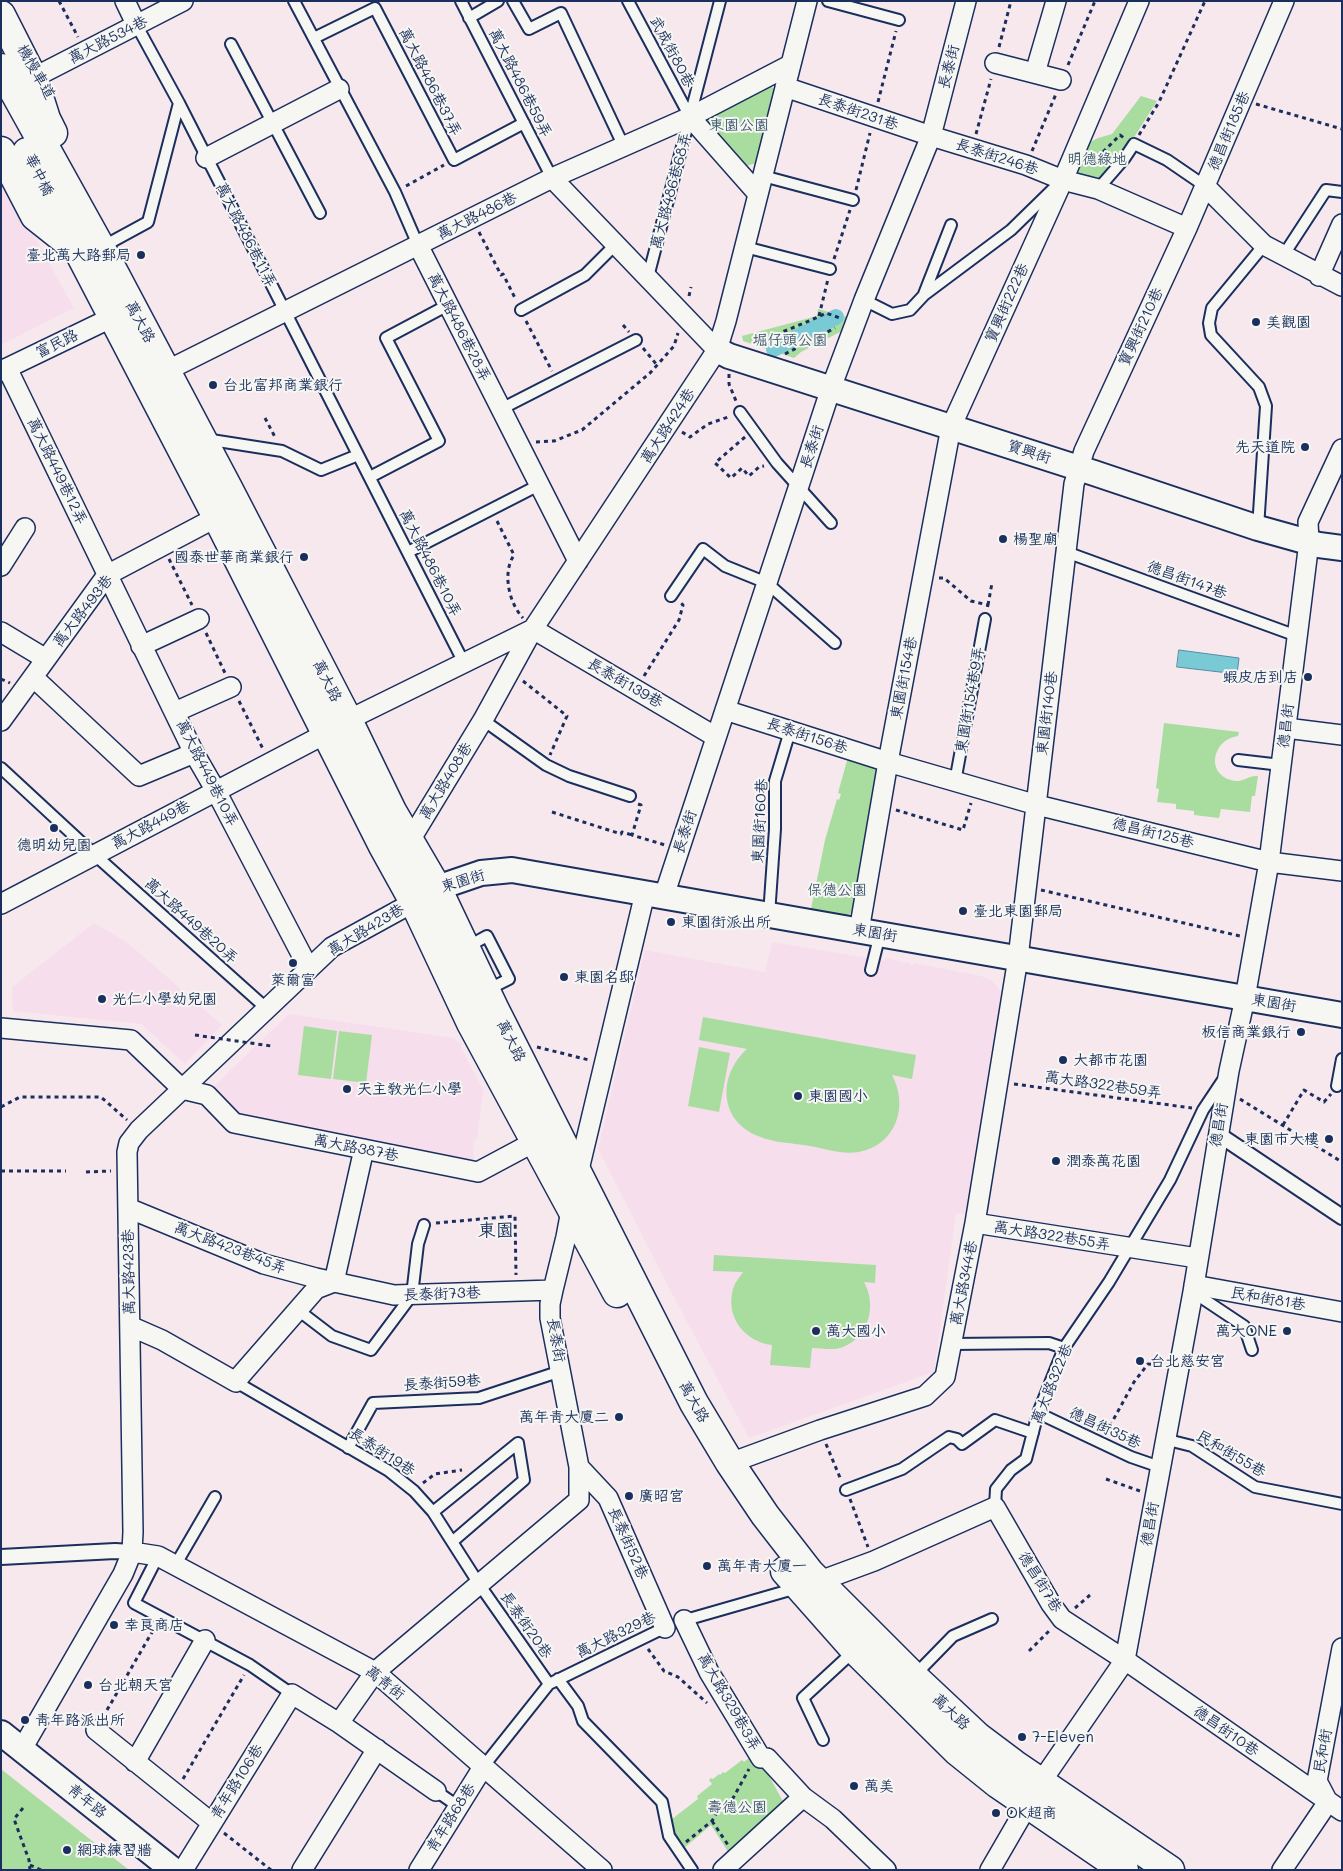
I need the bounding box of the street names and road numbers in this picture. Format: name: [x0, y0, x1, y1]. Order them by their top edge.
street label: 萬大路534巷: [65, 12, 151, 68]
street label: 武成街80巷: [646, 13, 698, 91]
street label: 萬大路486巷37弄: [395, 25, 465, 139]
street label: 萬大路486巷59弄: [485, 26, 555, 140]
street label: 機慢車道: [13, 42, 59, 102]
street label: 長泰街: [935, 43, 963, 91]
street label: 德昌街185巷: [1204, 89, 1254, 173]
street label: 長泰街231巷: [815, 90, 901, 134]
street label: 萬大路486巷68弄: [647, 131, 695, 251]
street label: 長泰街246巷: [953, 135, 1041, 179]
street label: 華中橋: [21, 151, 57, 199]
street label: 萬大路486巷11弄: [212, 180, 280, 290]
street label: 萬大路486巷: [434, 188, 520, 244]
street label: 寶興街222巷: [981, 260, 1033, 346]
street label: 萬大路486巷28弄: [424, 270, 494, 384]
street label: 寶興街210巷: [1115, 285, 1167, 369]
street label: 萬大路: [121, 298, 159, 346]
street label: 富民路: [33, 326, 81, 362]
street label: 萬大路424巷: [637, 385, 699, 467]
street label: 萬大路449巷12弄: [23, 415, 91, 527]
street label: 長泰街: [796, 423, 828, 471]
street label: 寶興街: [1005, 436, 1053, 468]
street label: 萬大路486巷10弄: [395, 506, 465, 620]
street label: 德昌街147巷: [1145, 557, 1229, 603]
street label: 萬大路493巷: [49, 571, 117, 651]
street label: 東園街154巷: [887, 635, 921, 721]
street label: 東園街154巷9弄: [952, 645, 988, 755]
street label: 長泰街139巷: [584, 654, 666, 712]
street label: 萬大路: [309, 657, 345, 705]
street label: 東園街140巷: [1033, 670, 1061, 756]
street label: 德昌街: [1274, 703, 1298, 749]
street label: 長泰街156巷: [764, 714, 850, 758]
street label: 萬大路449巷10弄: [172, 717, 242, 829]
street label: 萬大路408巷: [416, 739, 476, 823]
street label: 東園街160巷: [749, 778, 771, 864]
street label: 萬大路449巷: [109, 797, 193, 853]
street label: 長泰街: [669, 808, 701, 856]
street label: 德昌街125巷: [1110, 814, 1196, 852]
street label: 東園街: [439, 866, 487, 896]
street label: 萬大路449巷20弄: [141, 874, 241, 968]
street label: 萬大路423巷: [325, 900, 407, 960]
street label: 東園街: [851, 920, 899, 946]
street label: 東園街: [1250, 990, 1298, 1016]
street label: 萬大路: [493, 1017, 529, 1065]
street label: 萬大路322巷59弄: [1043, 1068, 1163, 1102]
street label: 德昌街: [1206, 1101, 1232, 1149]
street label: 萬大路387巷: [312, 1131, 400, 1165]
street label: 萬大路423巷45弄: [171, 1218, 289, 1278]
street label: 萬大路322巷55弄: [992, 1218, 1112, 1254]
street label: 萬大路423巷: [119, 1229, 139, 1315]
street label: 萬大路344巷: [947, 1239, 981, 1327]
street label: 長泰街73巷: [403, 1284, 481, 1304]
street label: 民和街81巷: [1229, 1284, 1307, 1314]
street label: 長泰街: [543, 1316, 569, 1364]
street label: 萬大路322巷: [1028, 1341, 1076, 1427]
street label: 長泰街59巷: [403, 1371, 481, 1395]
street label: 萬大路: [675, 1378, 713, 1426]
street label: 德昌街35巷: [1066, 1403, 1144, 1453]
street label: 長泰街19巷: [345, 1424, 419, 1480]
street label: 民和街55巷: [1193, 1427, 1269, 1481]
street label: 德昌街: [1137, 1500, 1163, 1548]
street label: 長泰街52巷: [604, 1504, 652, 1582]
street label: 德昌街7巷: [1014, 1548, 1066, 1616]
street label: 長泰街20巷: [496, 1588, 556, 1662]
street label: 萬大路329巷: [573, 1608, 659, 1662]
street label: 萬大路329巷3弄: [694, 1650, 764, 1754]
street label: 萬青街: [362, 1662, 408, 1704]
street label: 萬大路: [928, 1690, 974, 1734]
street label: 德昌街10巷: [1190, 1702, 1262, 1760]
street label: 民和街: [1310, 1727, 1336, 1775]
street label: 青年路106巷: [207, 1741, 267, 1823]
street label: 青年路: [64, 1780, 110, 1822]
street label: 青年路68巷: [423, 1780, 479, 1856]

